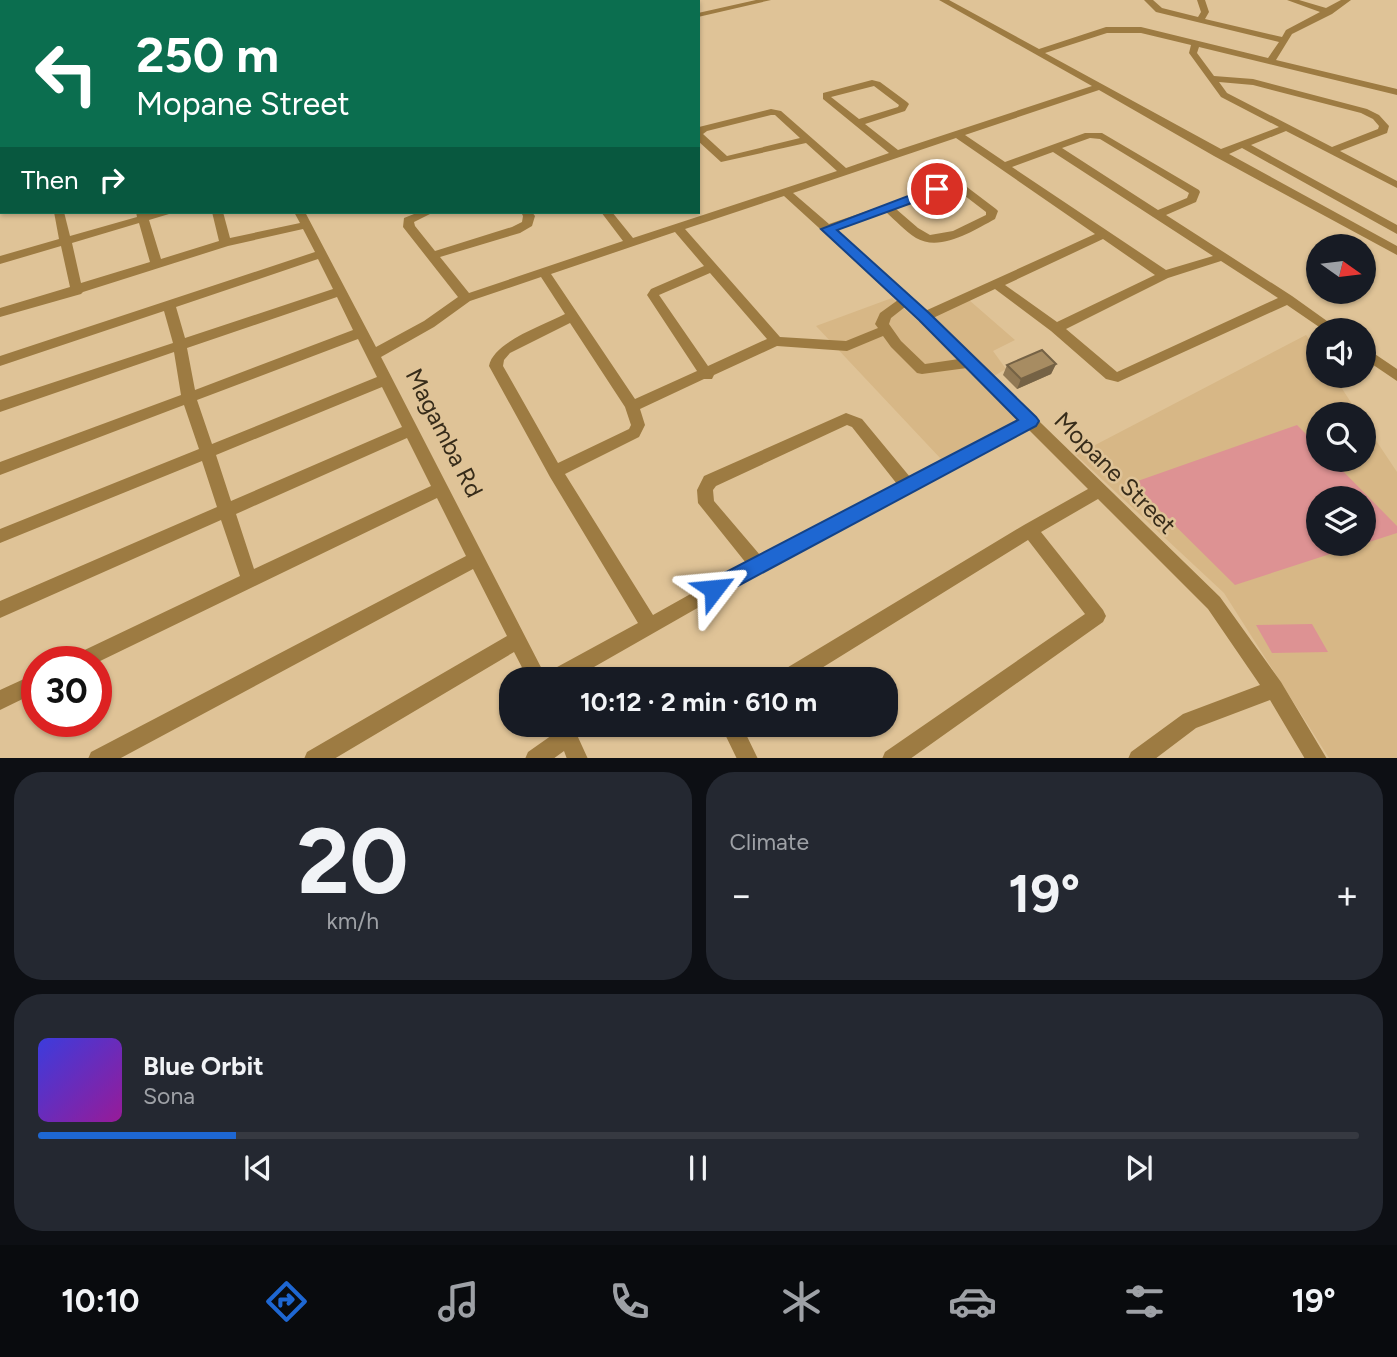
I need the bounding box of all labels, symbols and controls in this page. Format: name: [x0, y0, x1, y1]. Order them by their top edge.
text: 250 m: [136, 25, 279, 84]
icon: left: [21, 28, 112, 119]
text: Mopane Street: [136, 85, 350, 123]
pin: [907, 159, 967, 219]
icon: right: [93, 161, 131, 199]
text: Then: [21, 164, 79, 196]
icon: arrive: [918, 170, 956, 208]
north arrow: [1306, 234, 1376, 304]
map controls: [1306, 234, 1376, 556]
button: sound: [1306, 318, 1376, 388]
street label: Magamba Rd: [400, 364, 489, 502]
button: search: [1306, 402, 1376, 472]
street label: Mopane Street: [1048, 406, 1182, 540]
button: layers: [1306, 486, 1376, 556]
position arrow: [677, 552, 751, 626]
speed limit sign: 30: [21, 646, 112, 737]
text: 10:12 · 2 min · 610 m: [580, 686, 817, 718]
text: 20: [297, 807, 409, 916]
text: Climate: [730, 828, 809, 856]
text: 19°: [1008, 863, 1080, 925]
text: −: [730, 872, 753, 918]
text: +: [1335, 872, 1359, 918]
text: km/h: [326, 907, 379, 935]
text: Blue Orbit: [143, 1050, 264, 1082]
text: Sona: [143, 1082, 195, 1110]
icon: previous: [239, 1149, 277, 1187]
icon: pause: [679, 1149, 717, 1187]
icon: next: [1120, 1149, 1158, 1187]
icon: directions: [262, 1277, 311, 1326]
icon: music: [434, 1277, 483, 1326]
icon: phone: [605, 1277, 654, 1326]
icon: climate: [777, 1277, 826, 1326]
icon: car: [948, 1277, 997, 1326]
icon: filters: [1120, 1277, 1169, 1326]
text: 10:10: [61, 1282, 139, 1320]
text: 19°: [1291, 1282, 1336, 1320]

